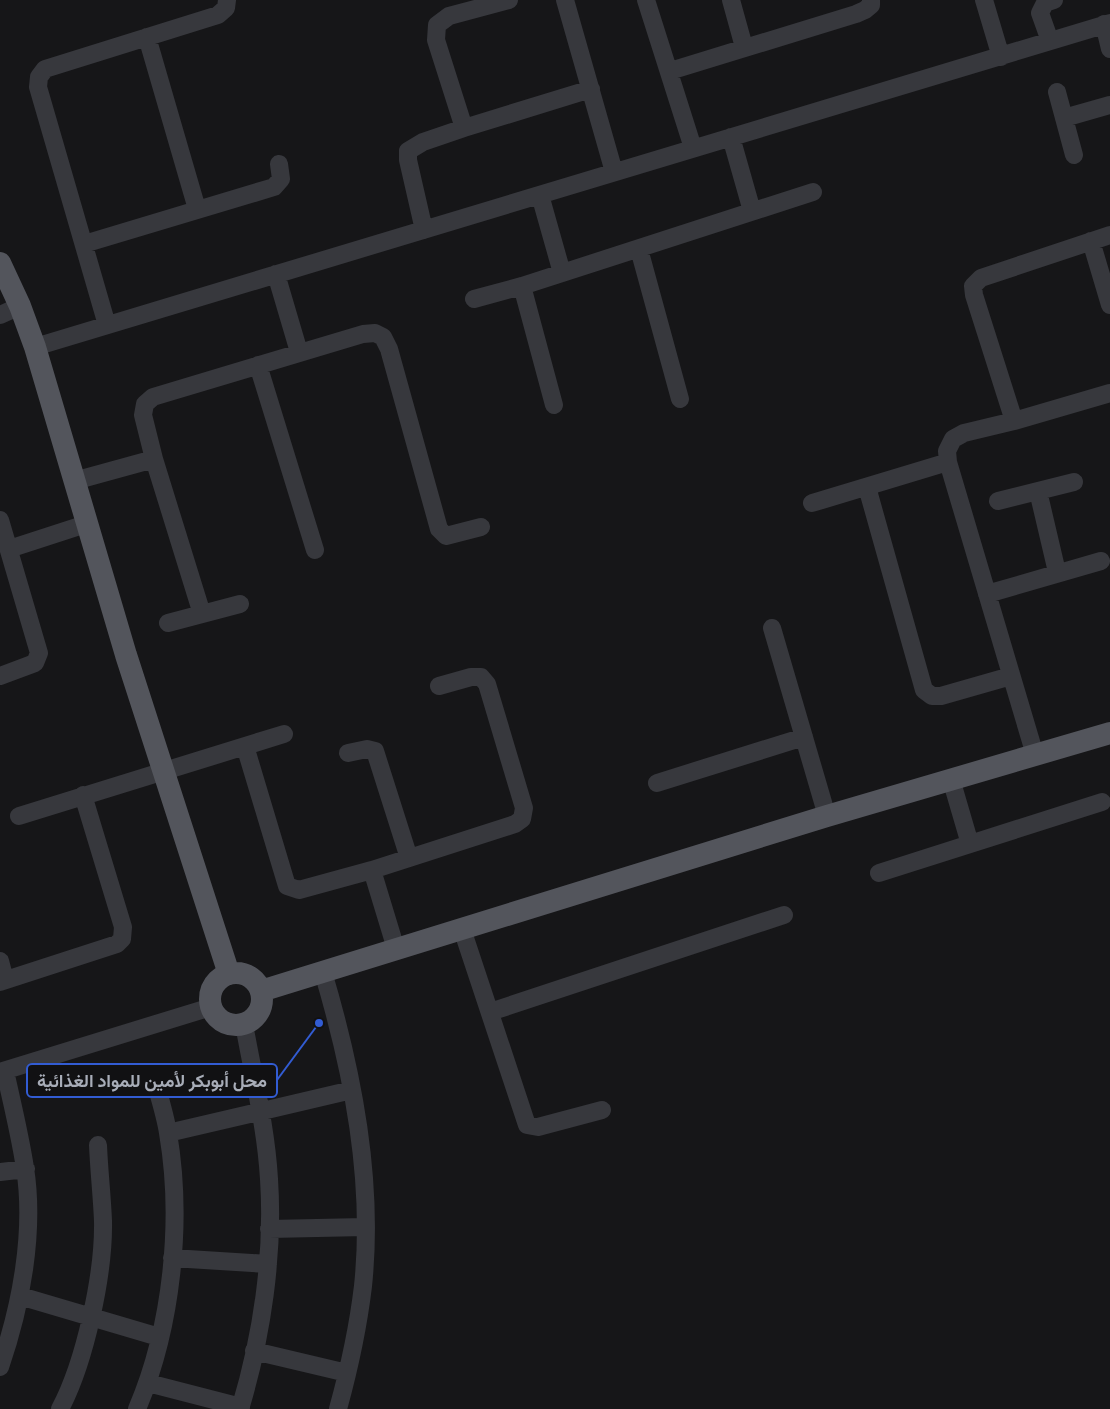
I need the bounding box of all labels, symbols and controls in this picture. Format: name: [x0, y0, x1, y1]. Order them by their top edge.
callout: محل أبوبكر لأمين للمواد الغذائية: [27, 1064, 277, 1097]
text: محل أبوبكر لأمين للمواد الغذائية: [37, 1070, 267, 1092]

